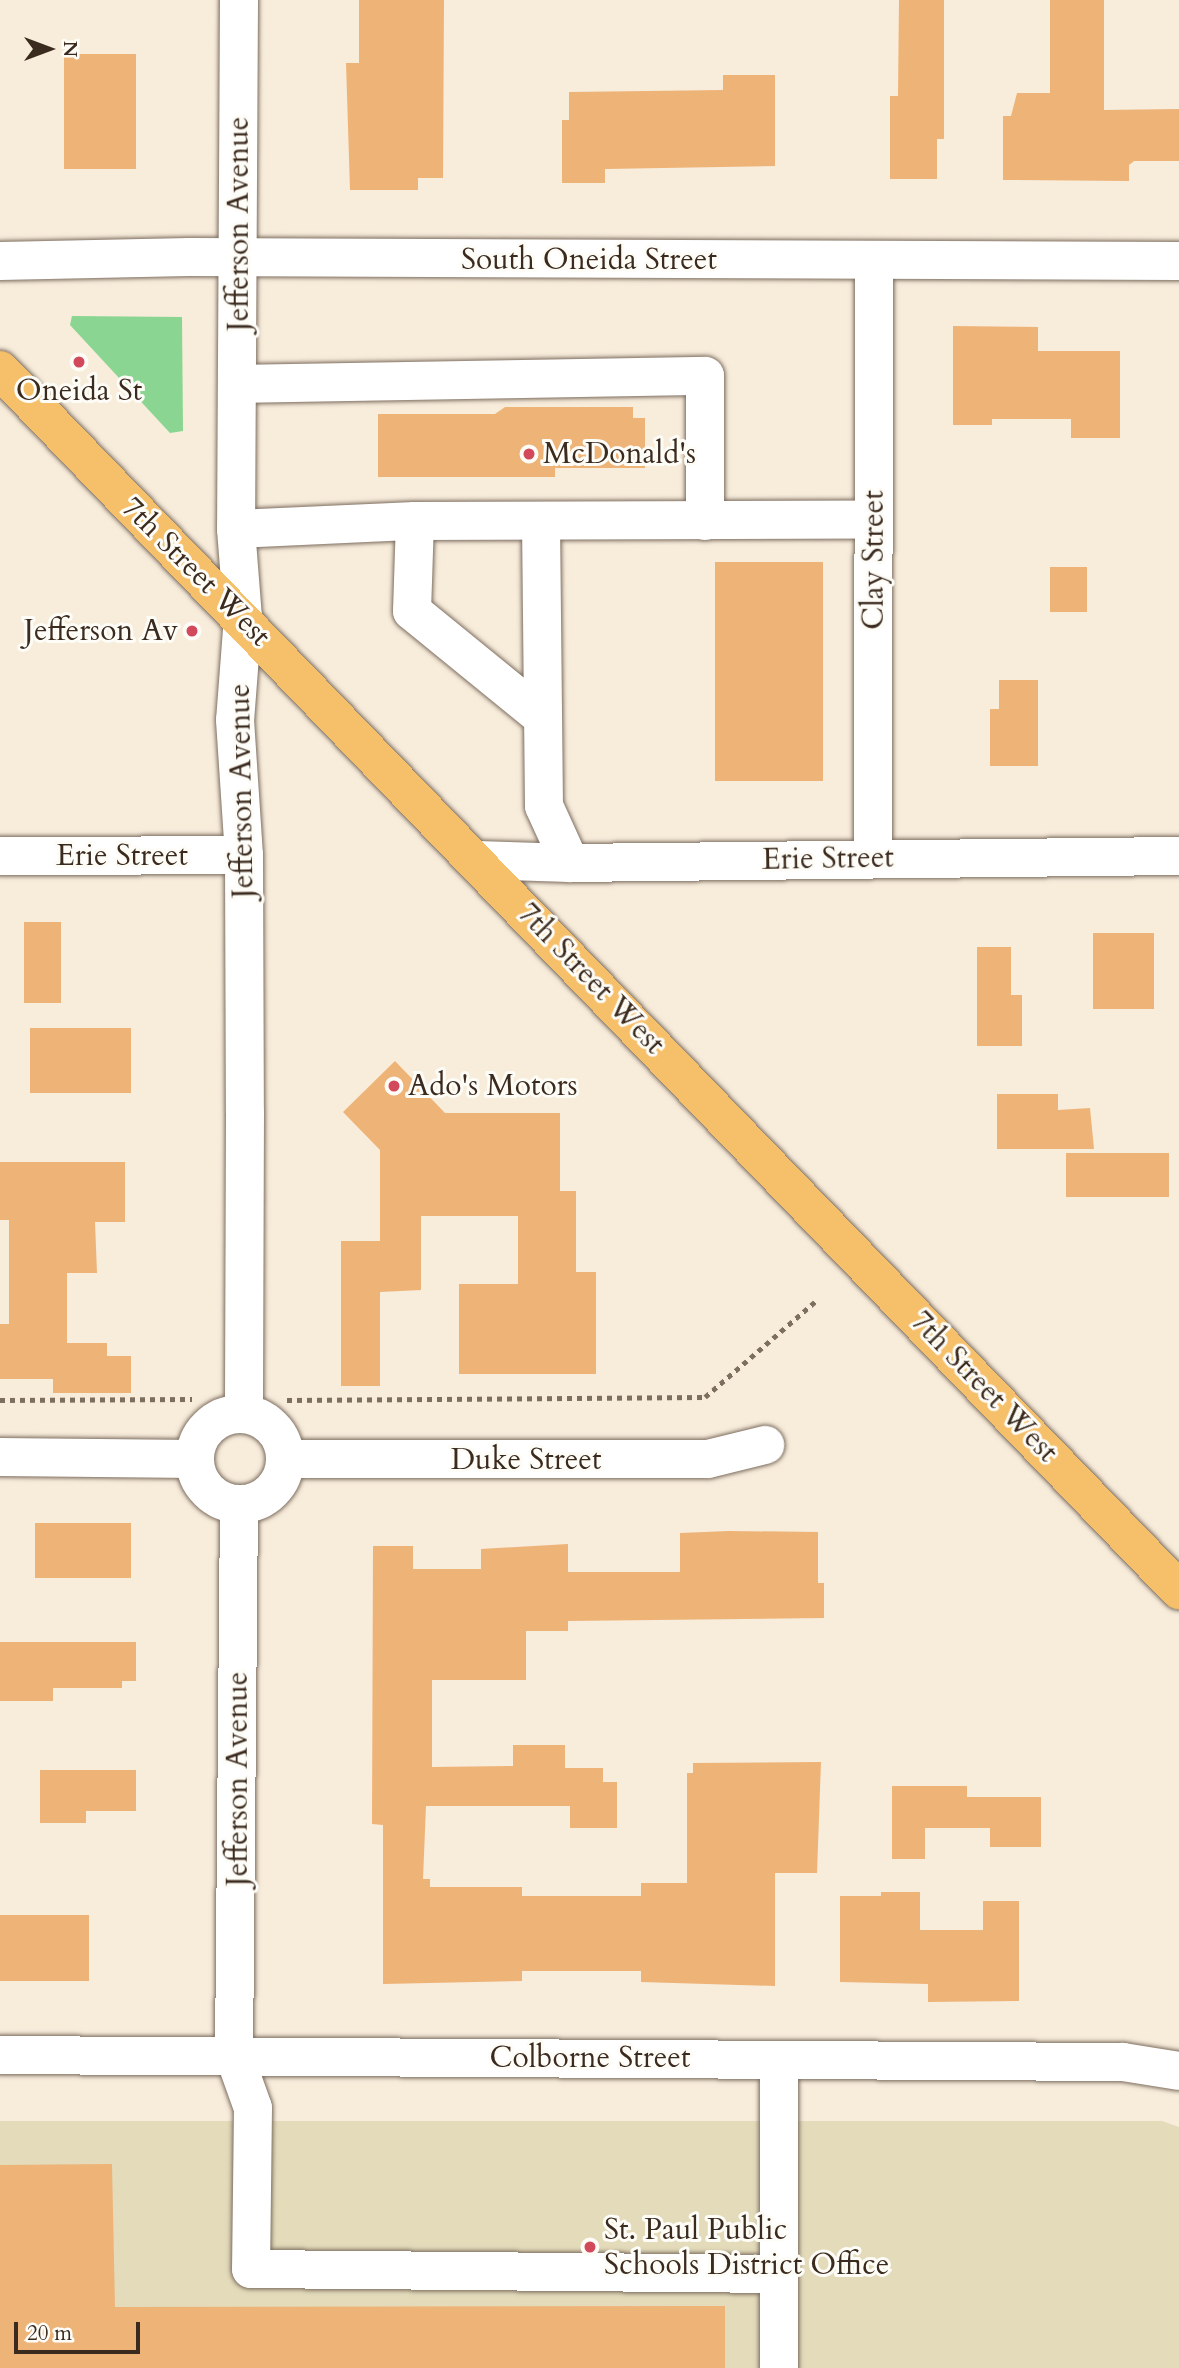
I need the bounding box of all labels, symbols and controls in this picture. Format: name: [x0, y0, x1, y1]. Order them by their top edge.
north arrow: [14, 14, 84, 84]
text: N: [57, 41, 83, 57]
street label: Jefferson Avenue: [221, 117, 257, 331]
street label: South Oneida Street: [461, 242, 717, 278]
marker: Oneida St: [71, 354, 87, 370]
place label: Oneida St: [16, 373, 142, 409]
place label: McDonald's: [543, 436, 696, 472]
marker: McDonald's: [521, 446, 537, 462]
street label: 7th Street West: [114, 490, 278, 654]
street label: Clay Street: [856, 490, 892, 630]
place label: Jefferson Av: [24, 613, 178, 649]
marker: Jefferson Av: [184, 623, 200, 639]
street label: Jefferson Avenue: [222, 683, 262, 899]
street label: Erie Street: [56, 838, 188, 874]
street label: Erie Street: [762, 840, 894, 878]
street label: 7th Street West: [510, 896, 672, 1062]
place label: Ado's Motors: [408, 1068, 578, 1104]
marker: Ado's Motors: [386, 1078, 402, 1094]
street label: 7th Street West: [903, 1304, 1065, 1470]
street label: Duke Street: [451, 1442, 601, 1478]
street label: Jefferson Avenue: [220, 1672, 256, 1886]
street label: Colborne Street: [490, 2040, 690, 2076]
place label: St. Paul Public Schools District Office: [604, 2212, 889, 2282]
marker: St. Paul Public Schools District Office: [582, 2239, 598, 2255]
scale bar: [18, 2308, 144, 2352]
text: 20 m: [27, 2319, 72, 2348]

